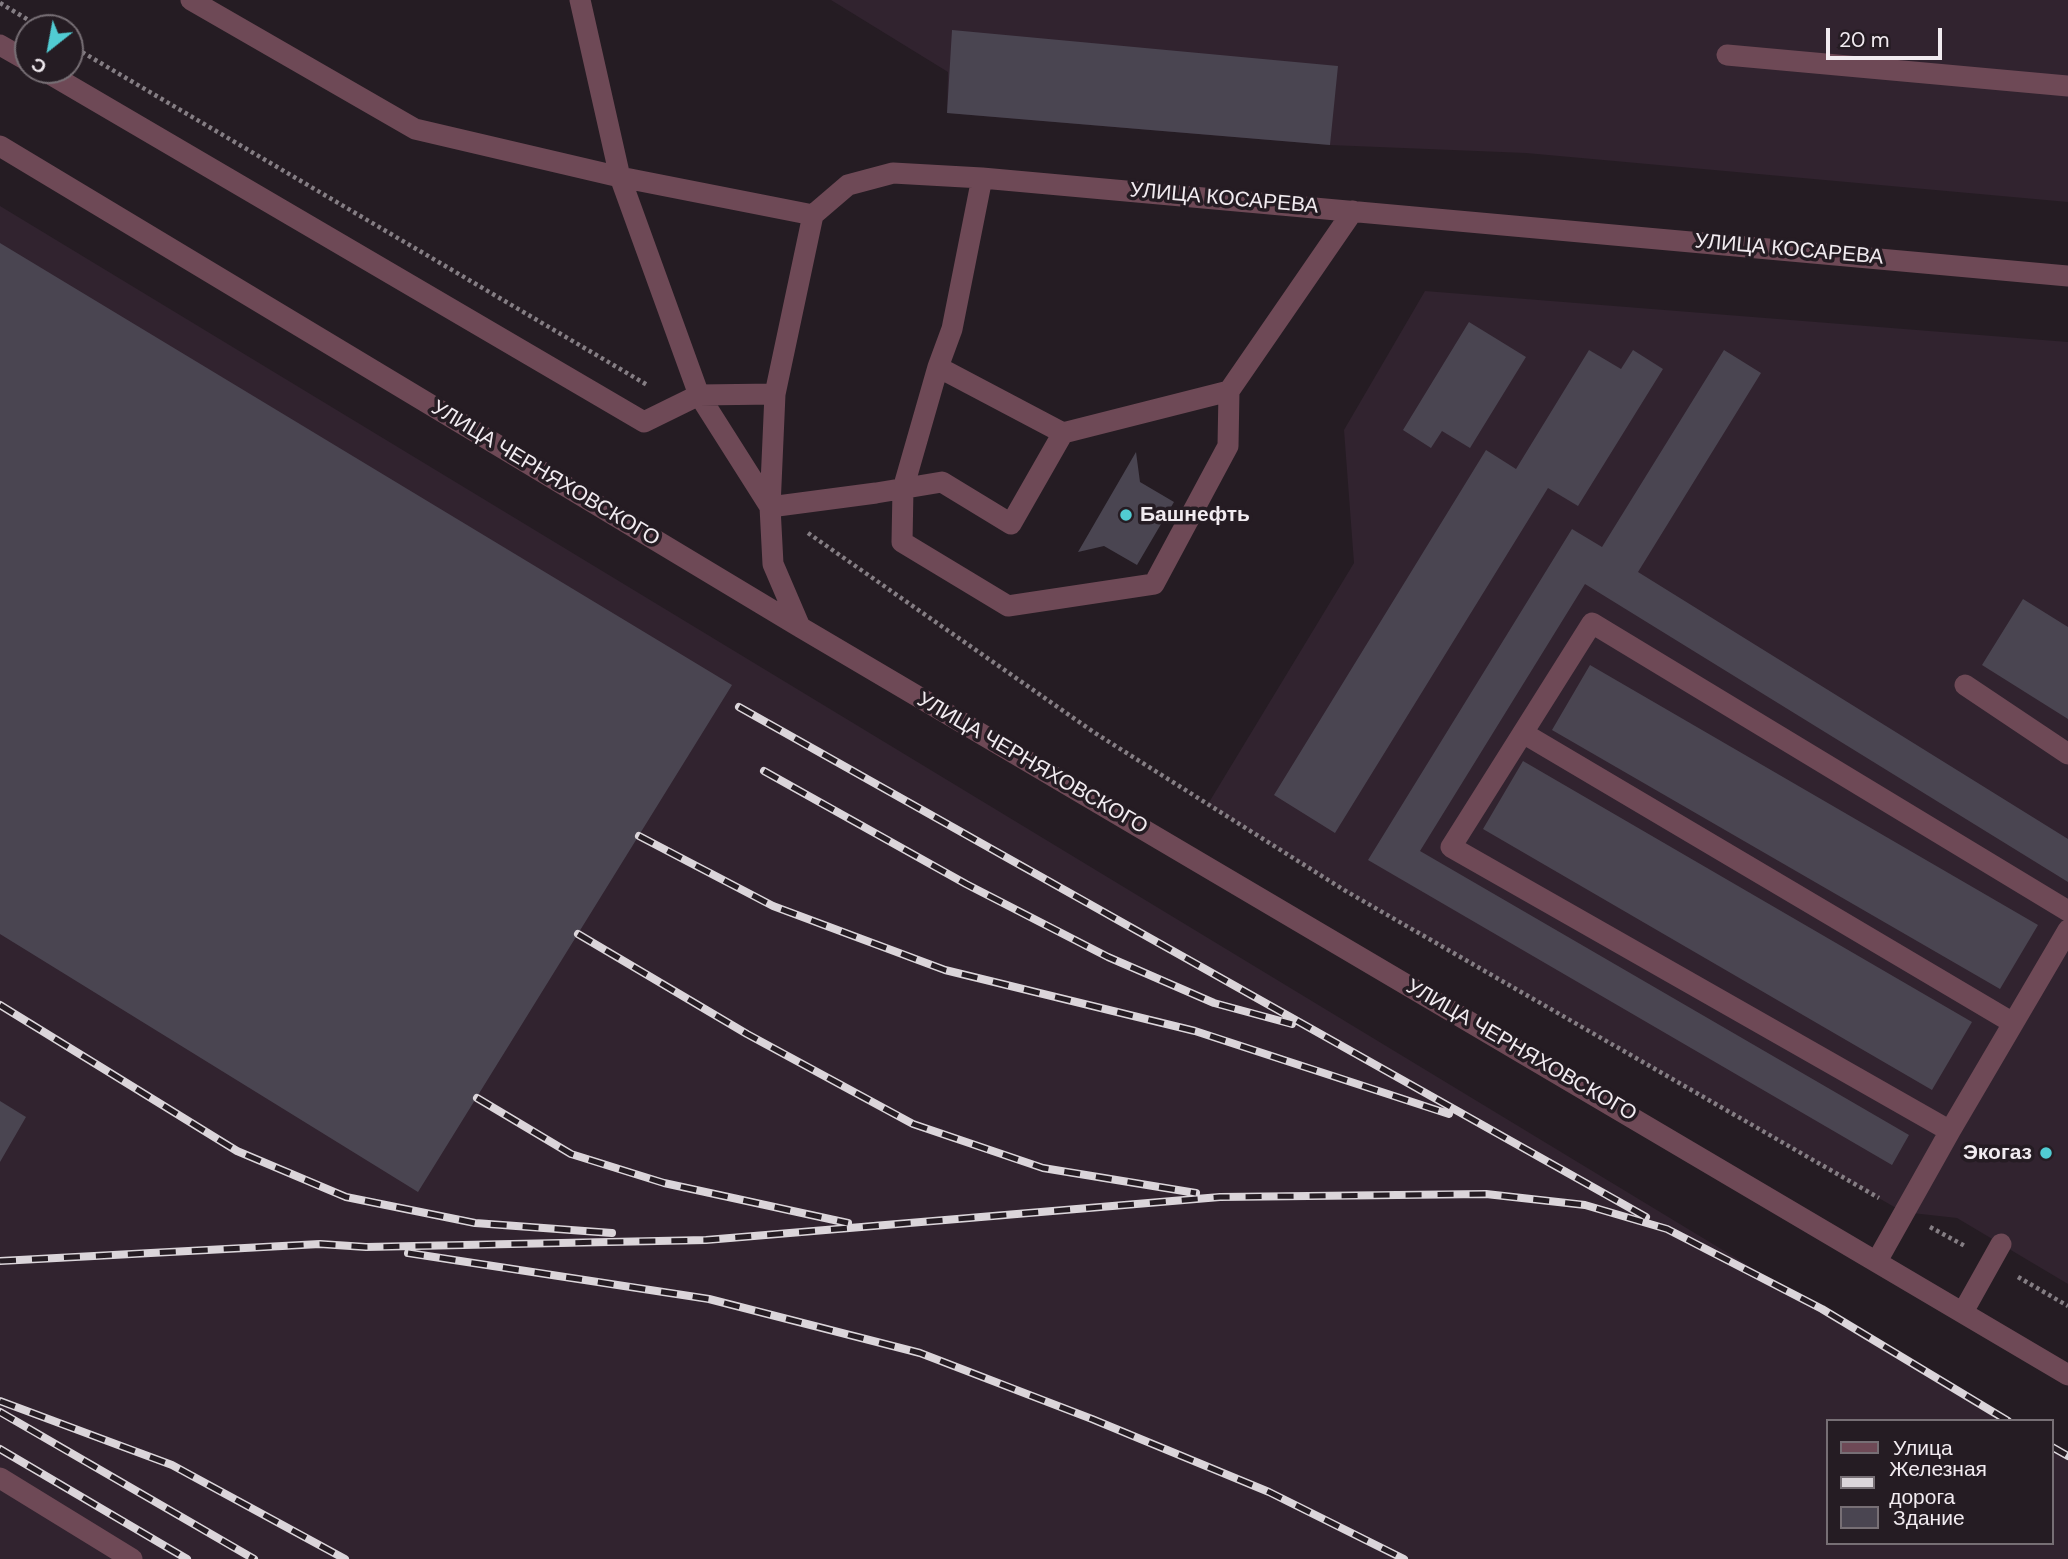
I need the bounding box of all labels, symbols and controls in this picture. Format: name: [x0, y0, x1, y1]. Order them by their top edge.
north arrow: [14, 14, 84, 84]
scale bar: [1830, 14, 1946, 58]
text: 20 m: [1839, 26, 1890, 54]
text: С: [27, 51, 51, 80]
street label: УЛИЦА КОСАРЕВА: [1129, 178, 1319, 220]
street label: УЛИЦА КОСАРЕВА: [1694, 229, 1884, 271]
street label: УЛИЦА ЧЕРНЯХОВСКОГО: [426, 396, 664, 552]
place label: Башнефть: [1140, 502, 1250, 528]
marker: Башнефть: [1118, 507, 1134, 523]
street label: УЛИЦА ЧЕРНЯХОВСКОГО: [912, 688, 1152, 840]
street label: УЛИЦА ЧЕРНЯХОВСКОГО: [1401, 975, 1641, 1127]
place label: Экогаз: [1963, 1140, 2032, 1166]
marker: Экогаз: [2038, 1145, 2054, 1161]
legend: [1826, 1419, 2054, 1545]
text: Улица: [1893, 1434, 1953, 1462]
text: Железная дорога: [1889, 1455, 1987, 1511]
text: Здание: [1893, 1504, 1965, 1532]

